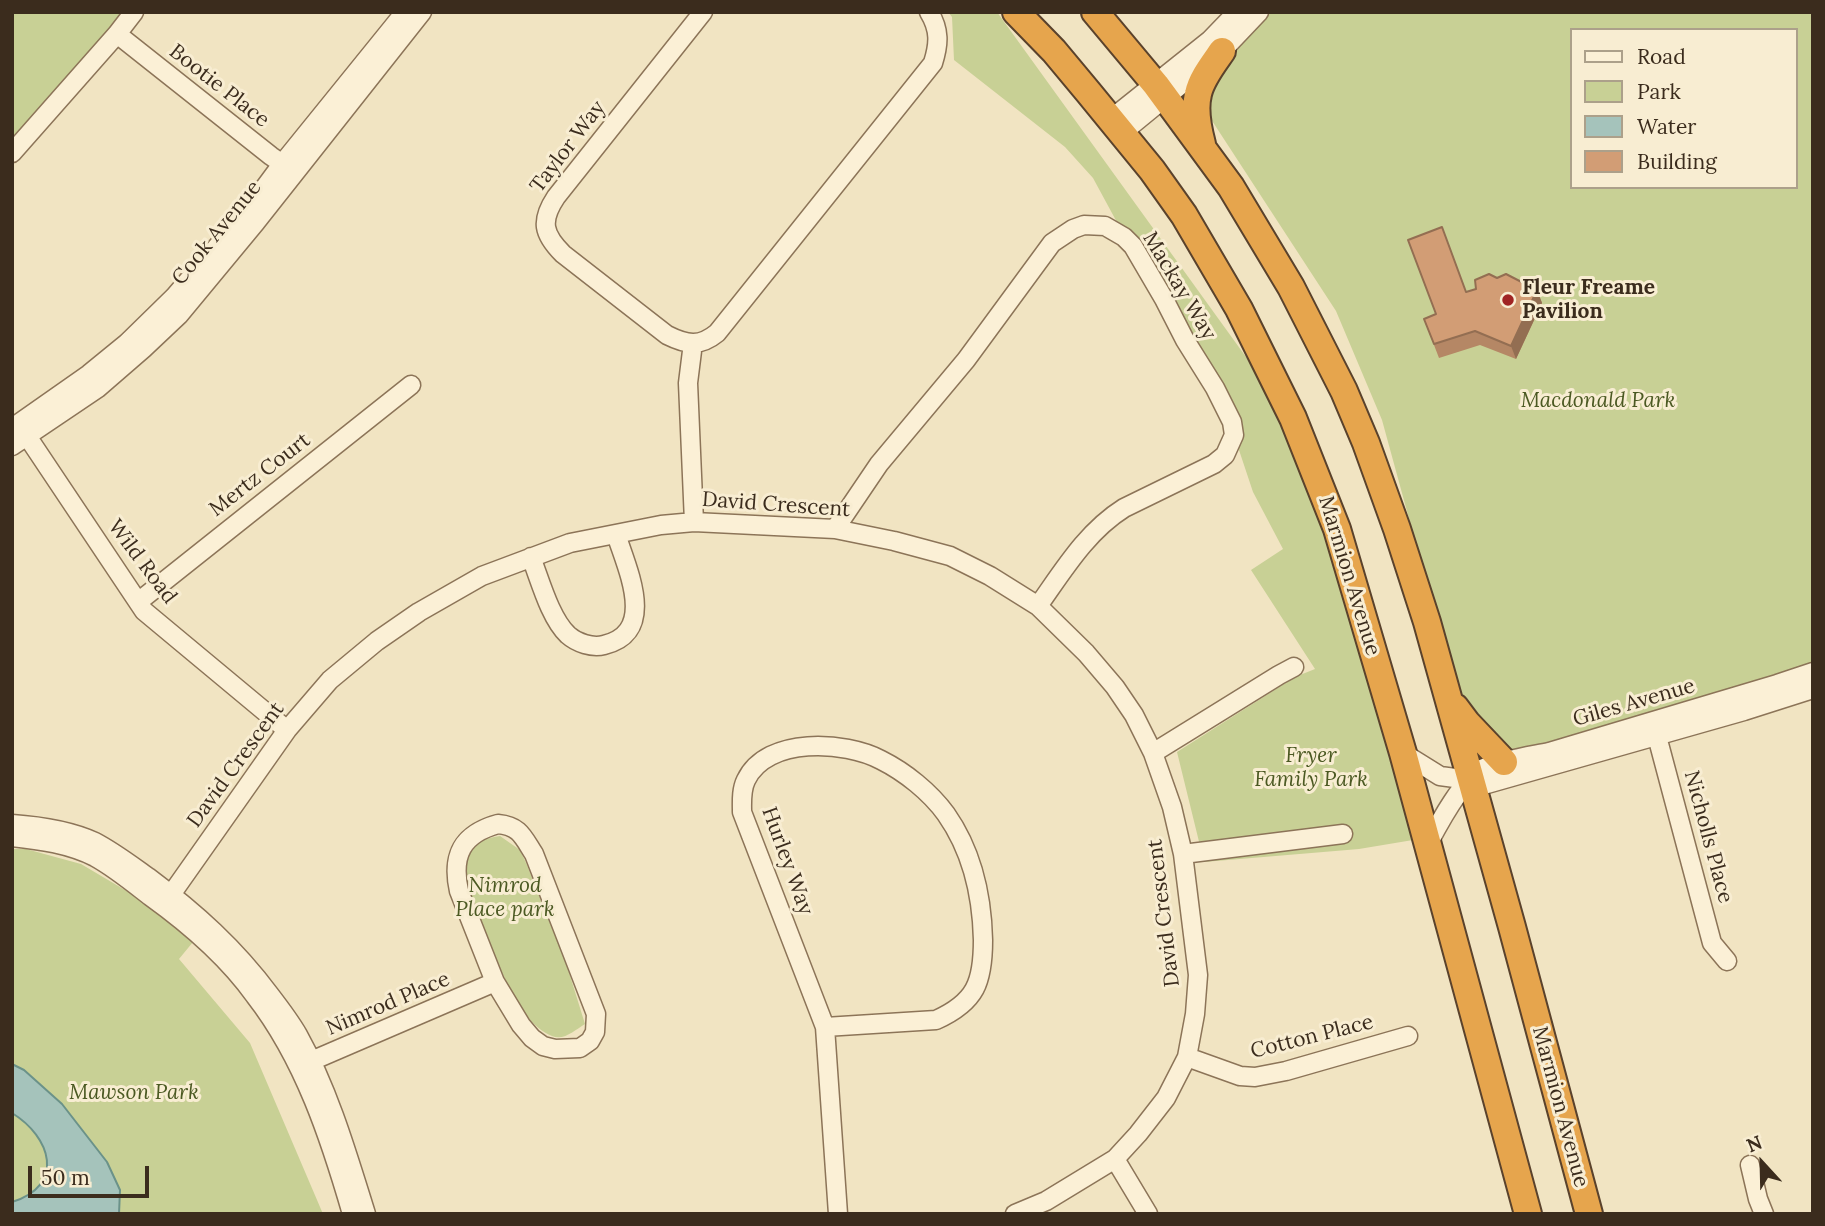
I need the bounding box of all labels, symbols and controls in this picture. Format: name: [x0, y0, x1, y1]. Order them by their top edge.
legend: [1570, 28, 1797, 189]
street label: Bootie Place: [164, 39, 274, 133]
text: Road: [1637, 43, 1686, 70]
text: Park: [1637, 78, 1681, 105]
street label: Taylor Way: [525, 96, 611, 198]
text: Water: [1637, 113, 1696, 140]
text: Building: [1637, 148, 1717, 175]
street label: Cook Avenue: [167, 176, 267, 290]
street label: Mackay Way: [1137, 227, 1221, 345]
place label: Fleur Freame Pavilion: [1522, 275, 1655, 325]
marker: Fleur Freame Pavilion: [1500, 292, 1516, 308]
park label: Macdonald Park: [1521, 388, 1675, 414]
street label: Mertz Court: [205, 428, 315, 522]
street label: David Crescent: [701, 487, 851, 523]
street label: Marmion Avenue: [1313, 493, 1385, 659]
street label: Wild Road: [102, 515, 182, 609]
street label: Giles Avenue: [1570, 674, 1698, 732]
street label: David Crescent: [182, 697, 290, 833]
park label: Fryer Family Park: [1254, 743, 1368, 793]
street label: Nicholls Place: [1678, 768, 1738, 906]
street label: Hurley Way: [756, 804, 818, 918]
street label: David Crescent: [1142, 838, 1186, 988]
park label: Nimrod Place park: [455, 873, 555, 923]
street label: Nimrod Place: [323, 967, 453, 1041]
street label: Cotton Place: [1248, 1010, 1376, 1064]
street label: Marmion Avenue: [1526, 1024, 1594, 1190]
park label: Mawson Park: [69, 1080, 199, 1106]
north arrow: [1727, 1128, 1797, 1198]
text: N: [1743, 1130, 1765, 1157]
scale bar: [32, 1152, 152, 1196]
text: 50 m: [41, 1164, 90, 1191]

